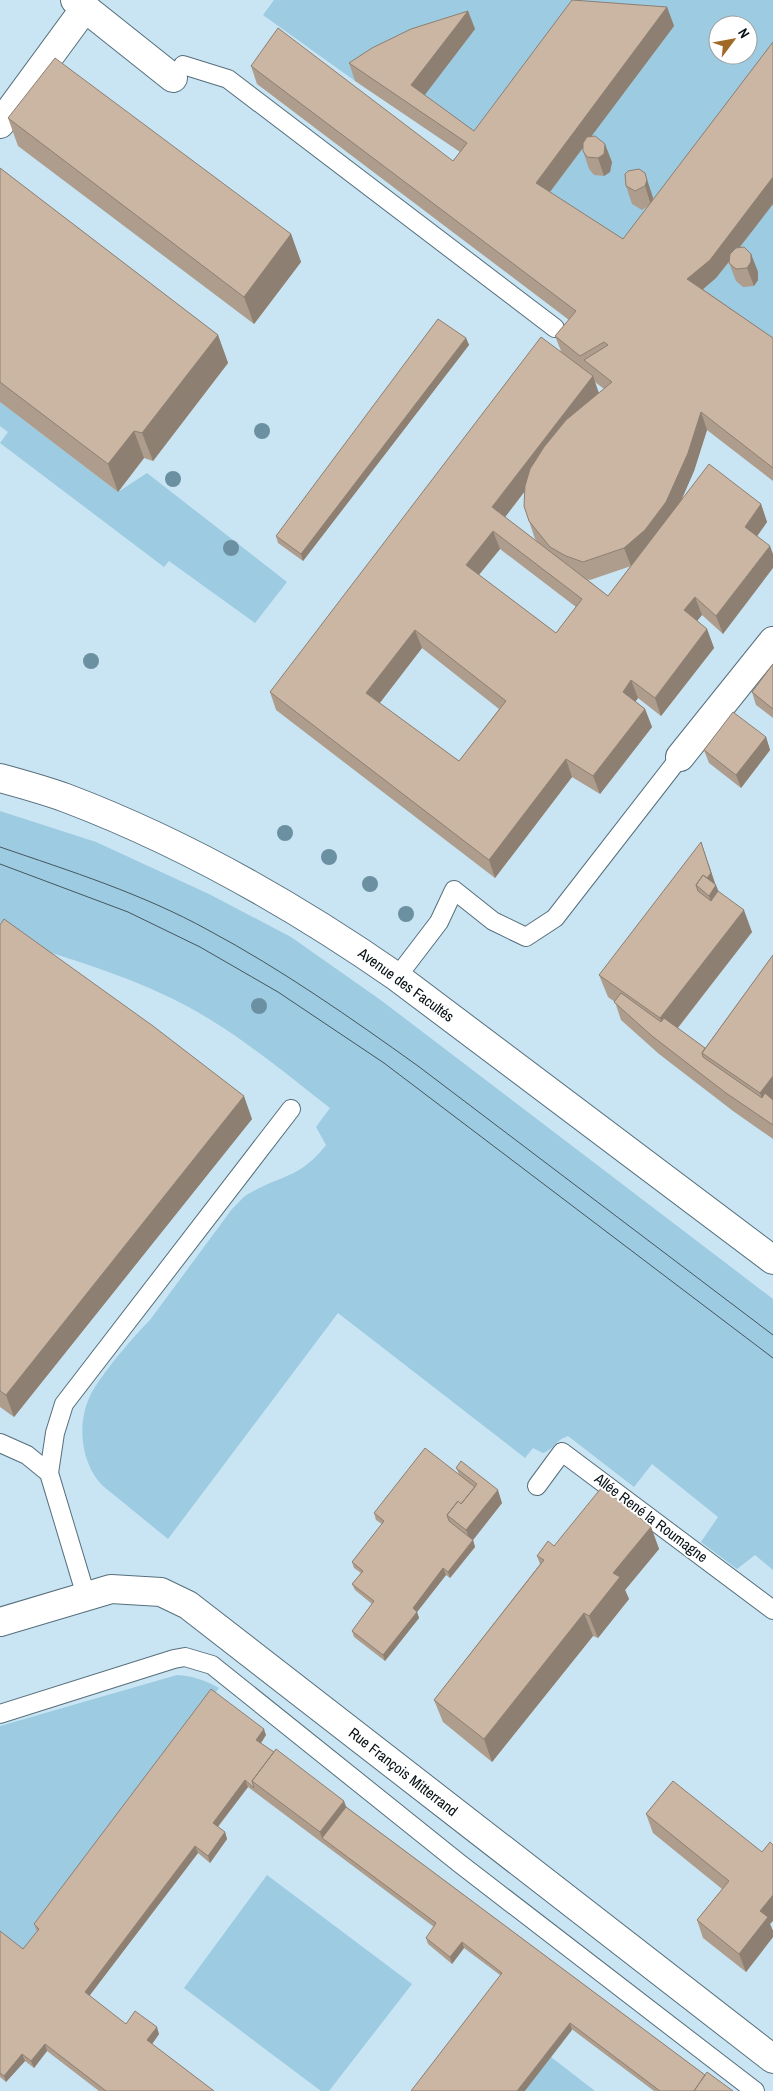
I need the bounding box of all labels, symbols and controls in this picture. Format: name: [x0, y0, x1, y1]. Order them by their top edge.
north arrow: [708, 15, 758, 65]
text: N: [734, 25, 754, 41]
street label: Avenue des Facultés: [353, 942, 459, 1027]
street label: Allée René la Roumagne: [590, 1467, 712, 1567]
street label: Rue François Mitterrand: [344, 1722, 462, 1821]

